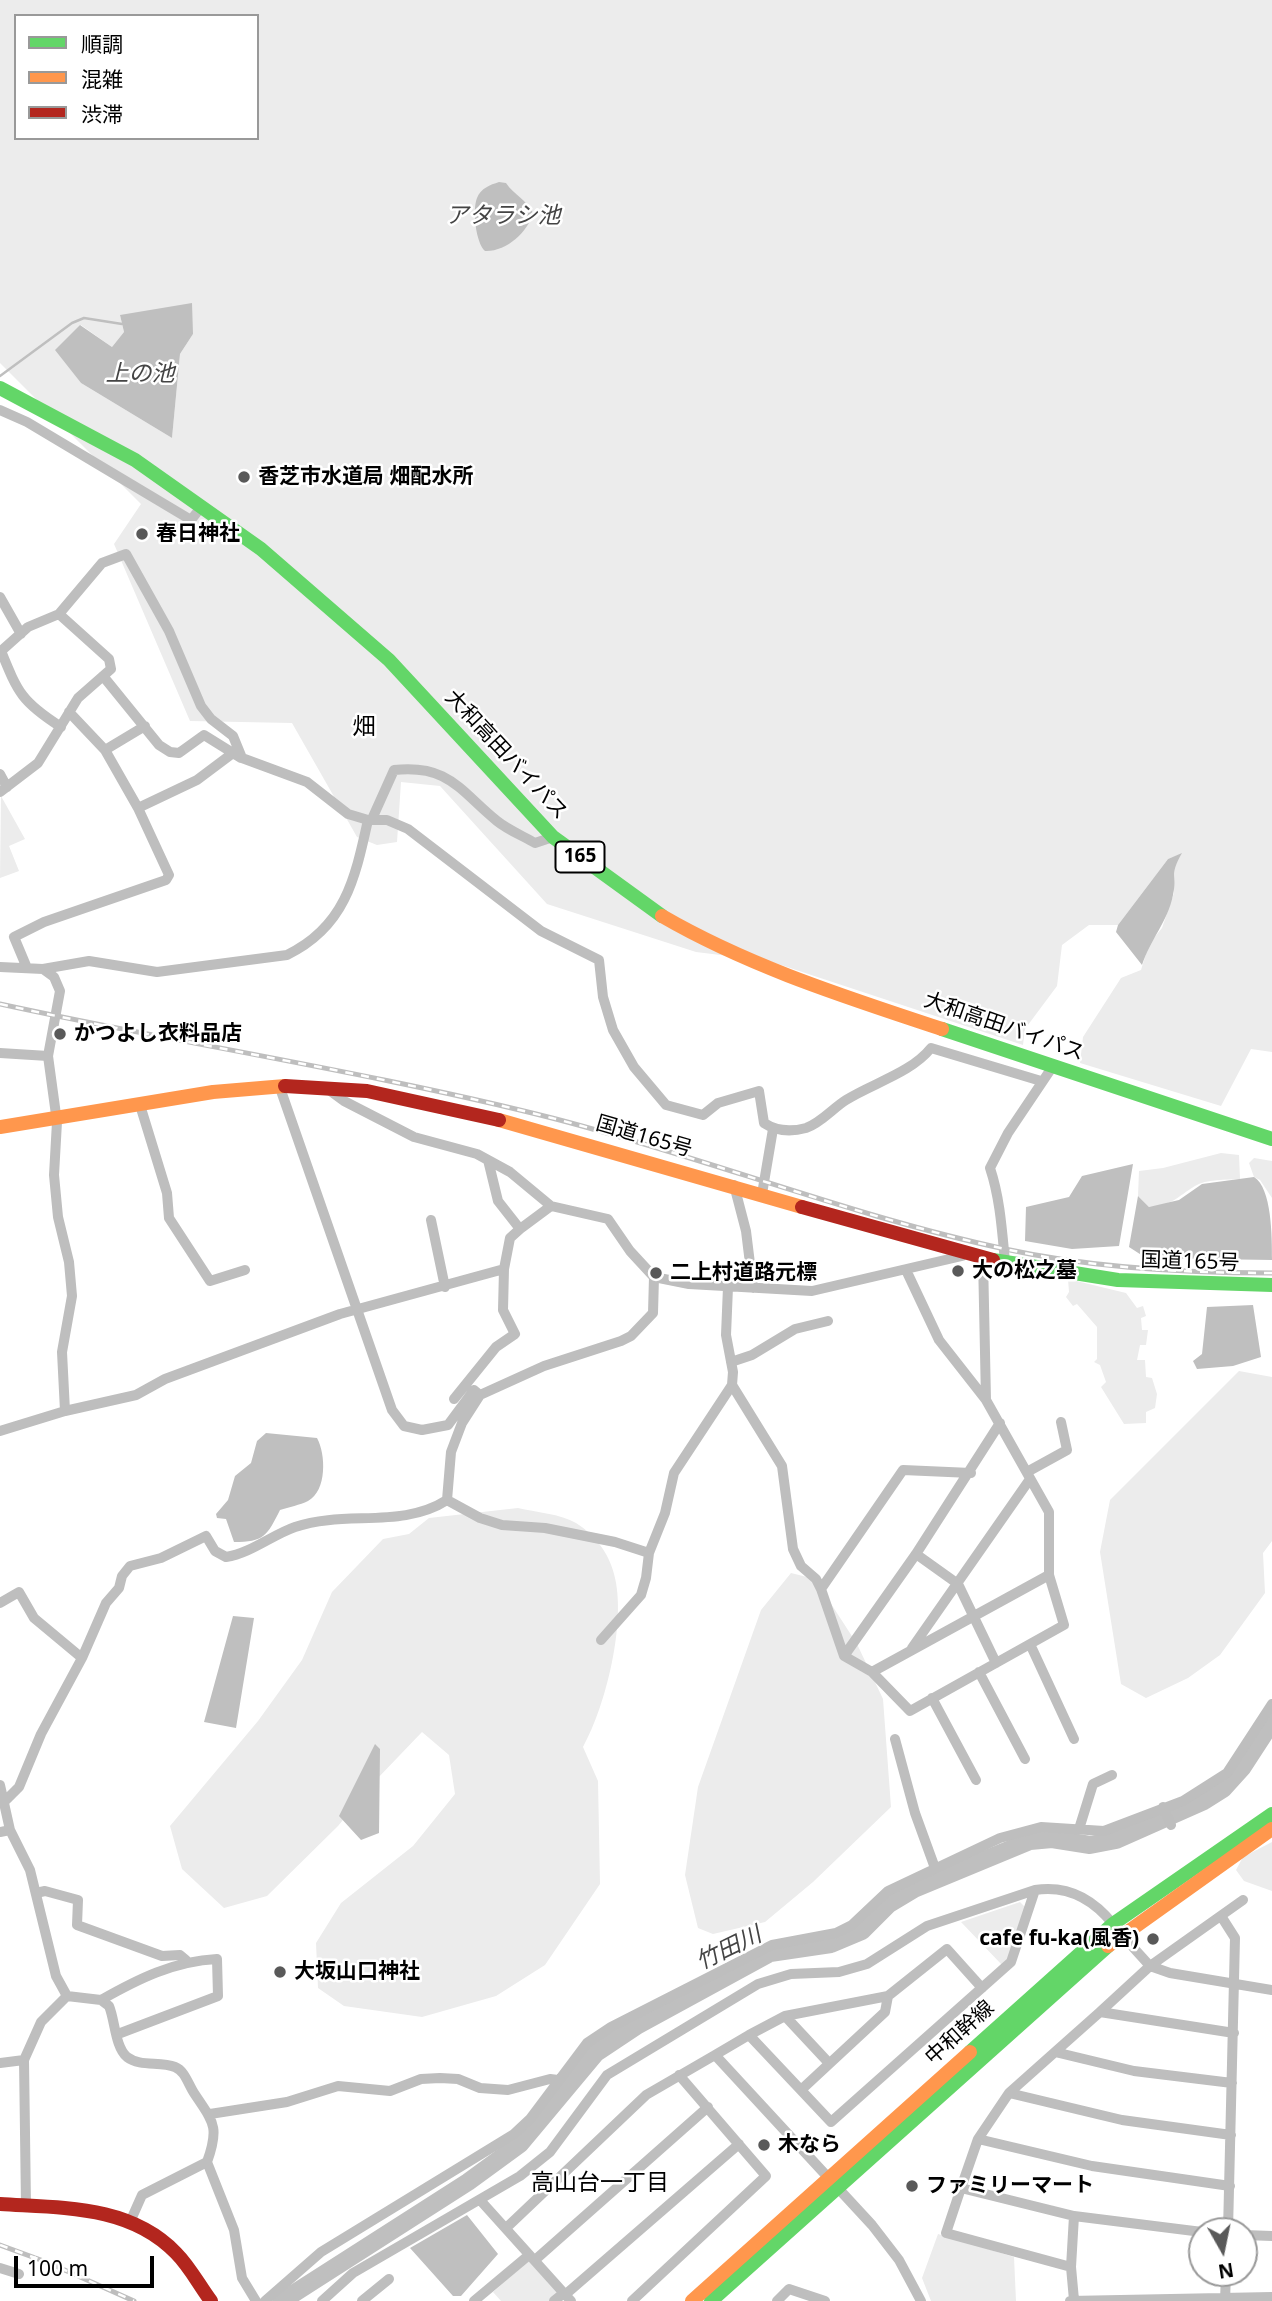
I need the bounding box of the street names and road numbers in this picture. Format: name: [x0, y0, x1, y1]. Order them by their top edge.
street label: 大和高田バイパス: [439, 685, 573, 825]
road number: 165: [556, 842, 604, 872]
street label: 大和高田バイパス: [920, 988, 1088, 1066]
street label: 国道165号: [593, 1111, 695, 1163]
street label: 国道165号: [1140, 1248, 1240, 1276]
street label: 中和幹線: [920, 1996, 1000, 2070]

